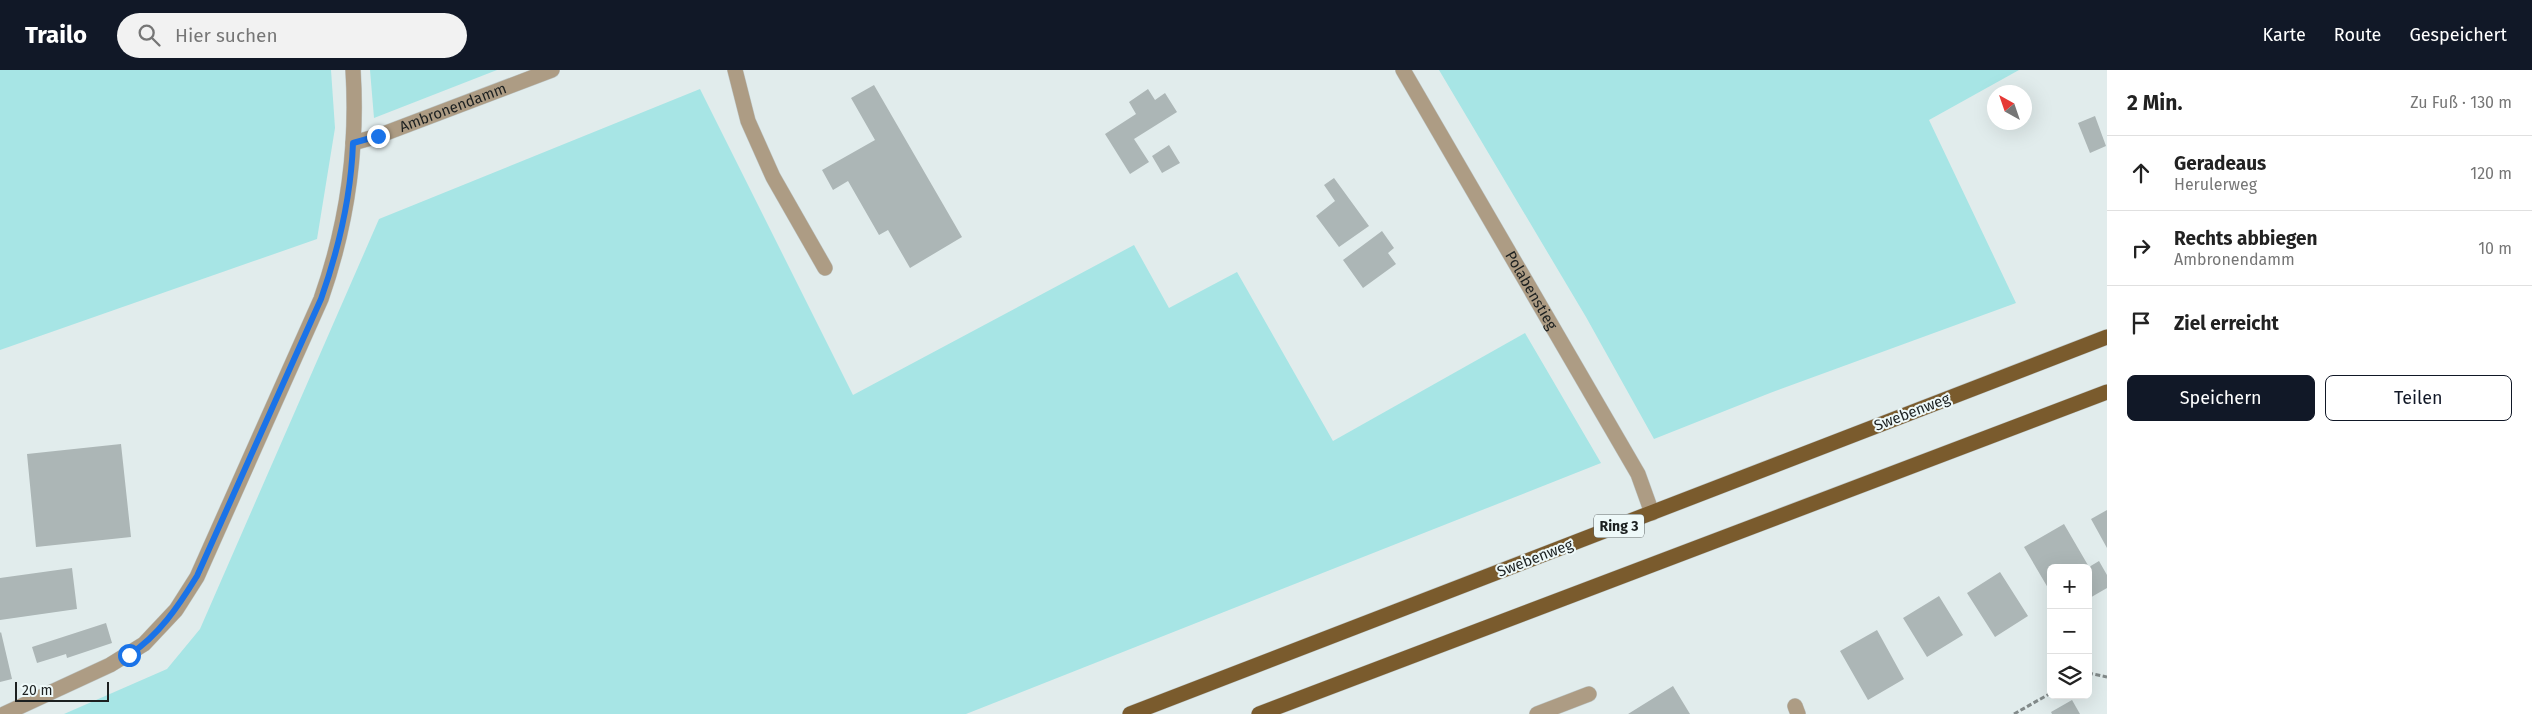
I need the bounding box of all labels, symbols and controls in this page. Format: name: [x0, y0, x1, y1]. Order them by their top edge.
search box: [117, 13, 467, 58]
text: Trailo: [25, 21, 87, 49]
icon: search: [135, 21, 163, 49]
text: Hier suchen: [175, 24, 278, 47]
text: Karte: [2263, 24, 2306, 46]
text: Route: [2334, 24, 2381, 46]
text: Gespeichert: [2409, 24, 2507, 46]
street label: Ambronendamm: [397, 79, 509, 136]
north arrow: [1987, 85, 2032, 130]
text: 2 Min.: [2127, 90, 2182, 116]
text: Zu Fuß · 130 m: [2410, 93, 2512, 112]
route end: [367, 125, 390, 148]
text: Geradeaus: [2174, 152, 2266, 175]
icon: ahead: [2127, 159, 2155, 187]
text: 120 m: [2470, 164, 2512, 183]
text: Herulerweg: [2174, 175, 2257, 194]
text: Rechts abbiegen: [2174, 227, 2317, 250]
icon: right: [2127, 234, 2155, 262]
text: 10 m: [2478, 239, 2512, 258]
street label: Polabenstieg: [1501, 248, 1561, 333]
text: Ambronendamm: [2174, 250, 2295, 269]
icon: arrive: [2127, 309, 2155, 337]
text: Ziel erreicht: [2174, 312, 2279, 335]
button: Speichern: [2127, 375, 2315, 421]
button: Teilen: [2325, 375, 2512, 421]
street label: Swebenweg: [1872, 389, 1953, 435]
road number: Ring 3: [1594, 514, 1644, 538]
street label: Swebenweg: [1495, 535, 1576, 581]
map controls: [2047, 564, 2092, 699]
button: +: [2047, 564, 2092, 609]
button: −: [2047, 609, 2092, 654]
route start: [118, 644, 141, 667]
button: layers: [2047, 654, 2092, 699]
scale bar: [15, 679, 109, 702]
text: 20 m: [22, 682, 52, 699]

